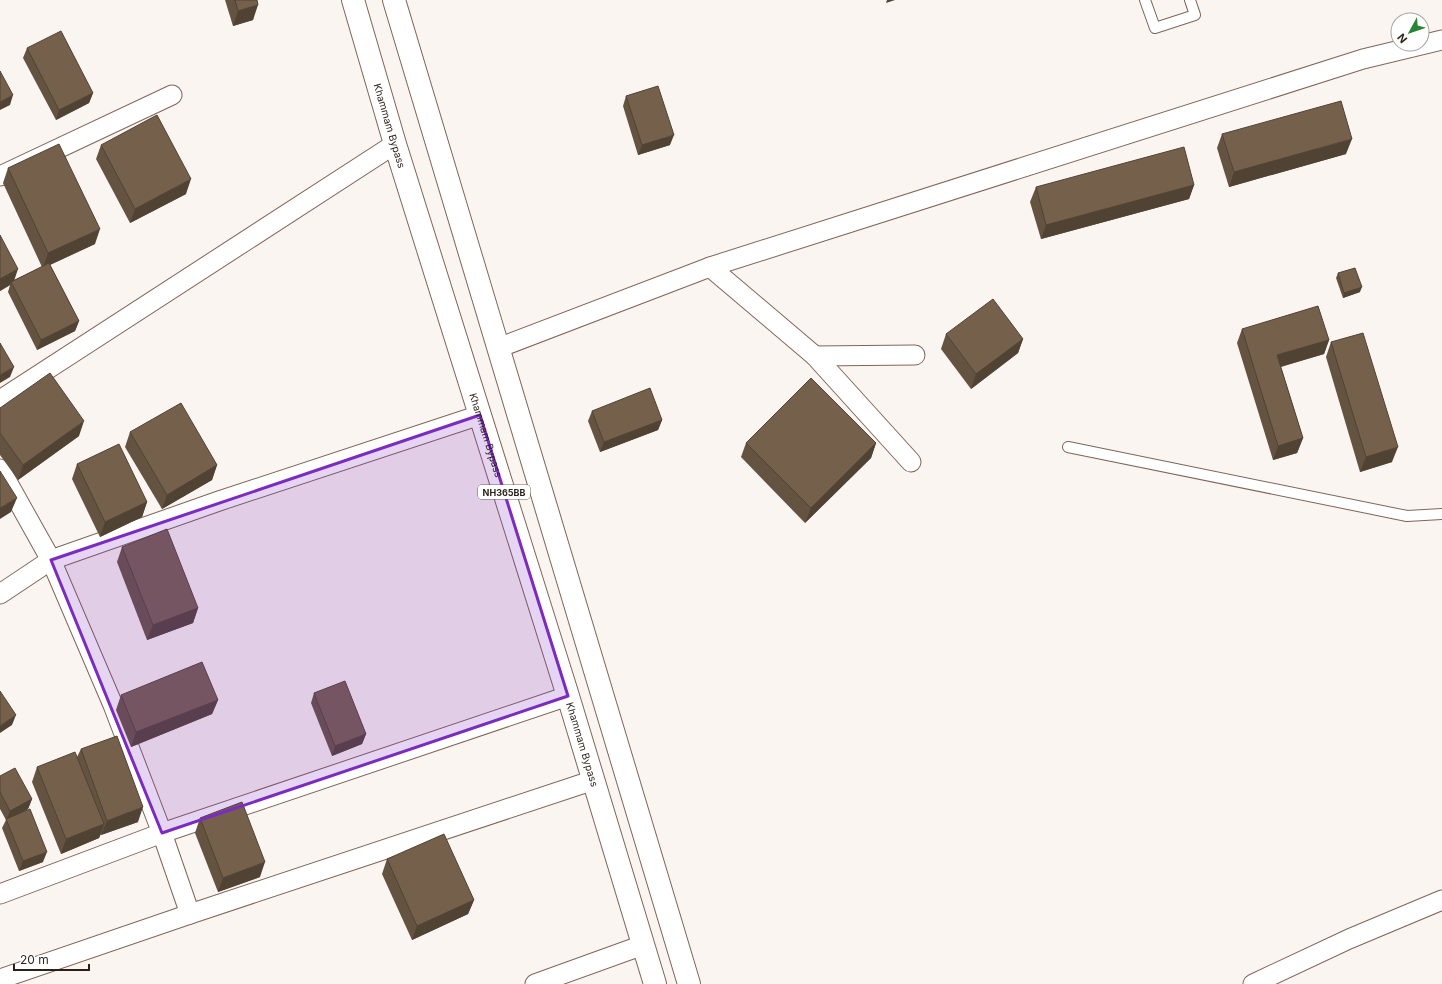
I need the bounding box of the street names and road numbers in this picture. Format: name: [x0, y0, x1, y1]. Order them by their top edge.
street label: Khammam Bypass: [372, 82, 408, 169]
street label: Khammam Bypass: [467, 391, 505, 479]
road number: NH365BB: [478, 485, 530, 499]
street label: Khammam Bypass: [564, 701, 601, 788]

